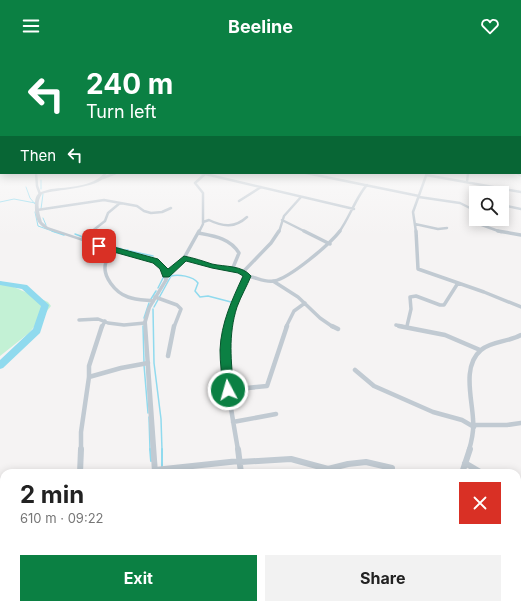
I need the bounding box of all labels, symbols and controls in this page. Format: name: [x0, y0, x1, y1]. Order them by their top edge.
icon: menu: [20, 15, 42, 37]
icon: heart: [479, 15, 501, 37]
text: Beeline: [228, 16, 293, 37]
text: 240 m: [86, 67, 173, 101]
icon: left: [20, 68, 72, 120]
text: Turn left: [86, 101, 156, 122]
icon: left: [64, 144, 86, 166]
text: Then: [20, 146, 56, 165]
map controls: [469, 186, 509, 226]
button: search: [469, 186, 509, 226]
pin: [82, 229, 116, 263]
icon: arrive: [88, 235, 110, 257]
position arrow: [207, 369, 249, 411]
text: 2 min: [20, 480, 84, 509]
button: close: [459, 482, 501, 524]
text: 610 m · 09:22: [20, 510, 104, 526]
button: Exit: [20, 555, 257, 601]
button: Share: [265, 555, 501, 601]

